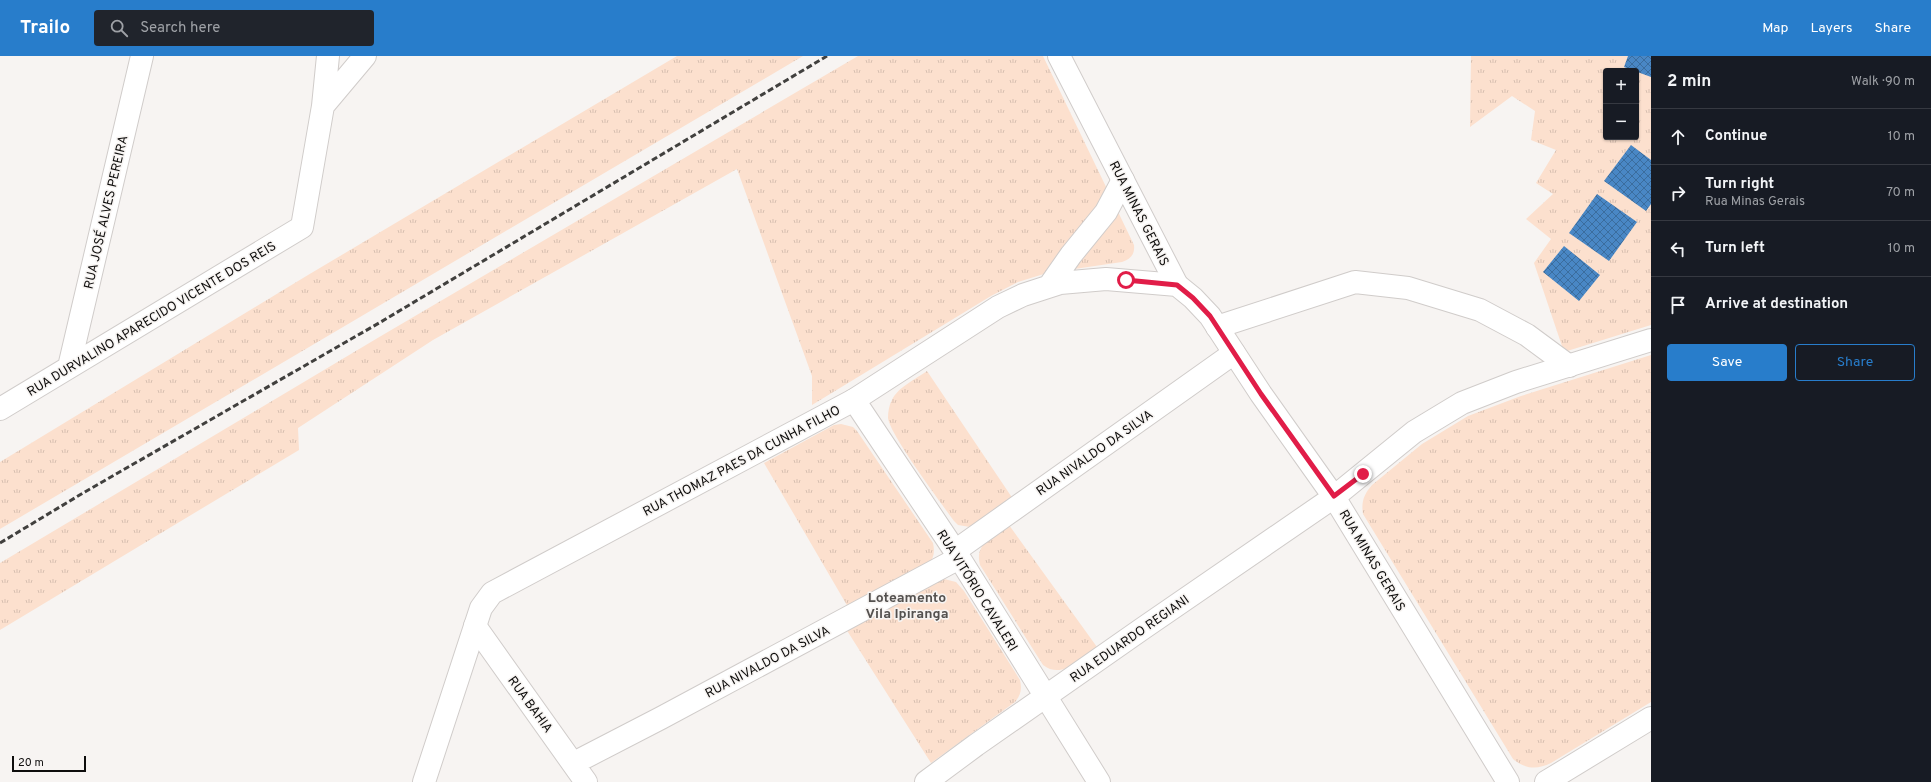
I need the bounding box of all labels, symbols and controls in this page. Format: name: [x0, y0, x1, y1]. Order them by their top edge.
search box: [94, 10, 374, 46]
text: Trailo: [20, 16, 70, 40]
icon: search: [108, 17, 130, 39]
text: Search here: [140, 19, 220, 38]
text: Map: [1762, 20, 1788, 37]
text: Layers: [1810, 20, 1852, 37]
text: Share: [1874, 20, 1911, 37]
map controls: [1603, 68, 1639, 140]
button: +: [1603, 68, 1639, 104]
text: 2 min: [1667, 71, 1711, 93]
text: Walk · 90 m: [1851, 74, 1915, 90]
button: −: [1603, 104, 1639, 140]
icon: ahead: [1667, 126, 1689, 148]
text: Continue: [1705, 127, 1767, 146]
text: 10 m: [1888, 129, 1915, 145]
street label: RUA JOSÉ ALVES PEREIRA: [80, 133, 132, 291]
street label: RUA MINAS GERAIS: [1105, 159, 1172, 269]
text: Turn right: [1705, 175, 1774, 194]
icon: right: [1667, 182, 1689, 204]
text: 70 m: [1886, 185, 1915, 201]
text: Rua Minas Gerais: [1705, 194, 1805, 210]
icon: left: [1667, 238, 1689, 260]
street label: RUA DURVALINO APARECIDO VICENTE DOS REIS: [25, 239, 280, 401]
text: Turn left: [1705, 239, 1765, 258]
text: 10 m: [1888, 241, 1915, 257]
route start: [1117, 271, 1135, 289]
icon: arrive: [1667, 294, 1689, 316]
text: Arrive at destination: [1705, 295, 1848, 314]
button: Save: [1667, 344, 1787, 381]
button: Share: [1795, 344, 1915, 381]
street label: RUA THOMAZ PAES DA CUNHA FILHO: [640, 403, 843, 521]
street label: RUA NIVALDO DA SILVA: [1034, 407, 1157, 500]
route end: [1354, 465, 1372, 483]
street label: RUA MINAS GERAIS: [1335, 507, 1408, 615]
street label: RUA VITÓRIO CAVALERI: [932, 526, 1022, 655]
district label: Loteamento Vila Ipiranga: [866, 590, 948, 623]
street label: RUA EDUARDO REGIANI: [1068, 592, 1193, 687]
street label: RUA NIVALDO DA SILVA: [703, 623, 833, 702]
street label: RUA BAHIA: [503, 674, 555, 737]
scale bar: [12, 754, 86, 773]
text: 20 m: [18, 756, 44, 770]

